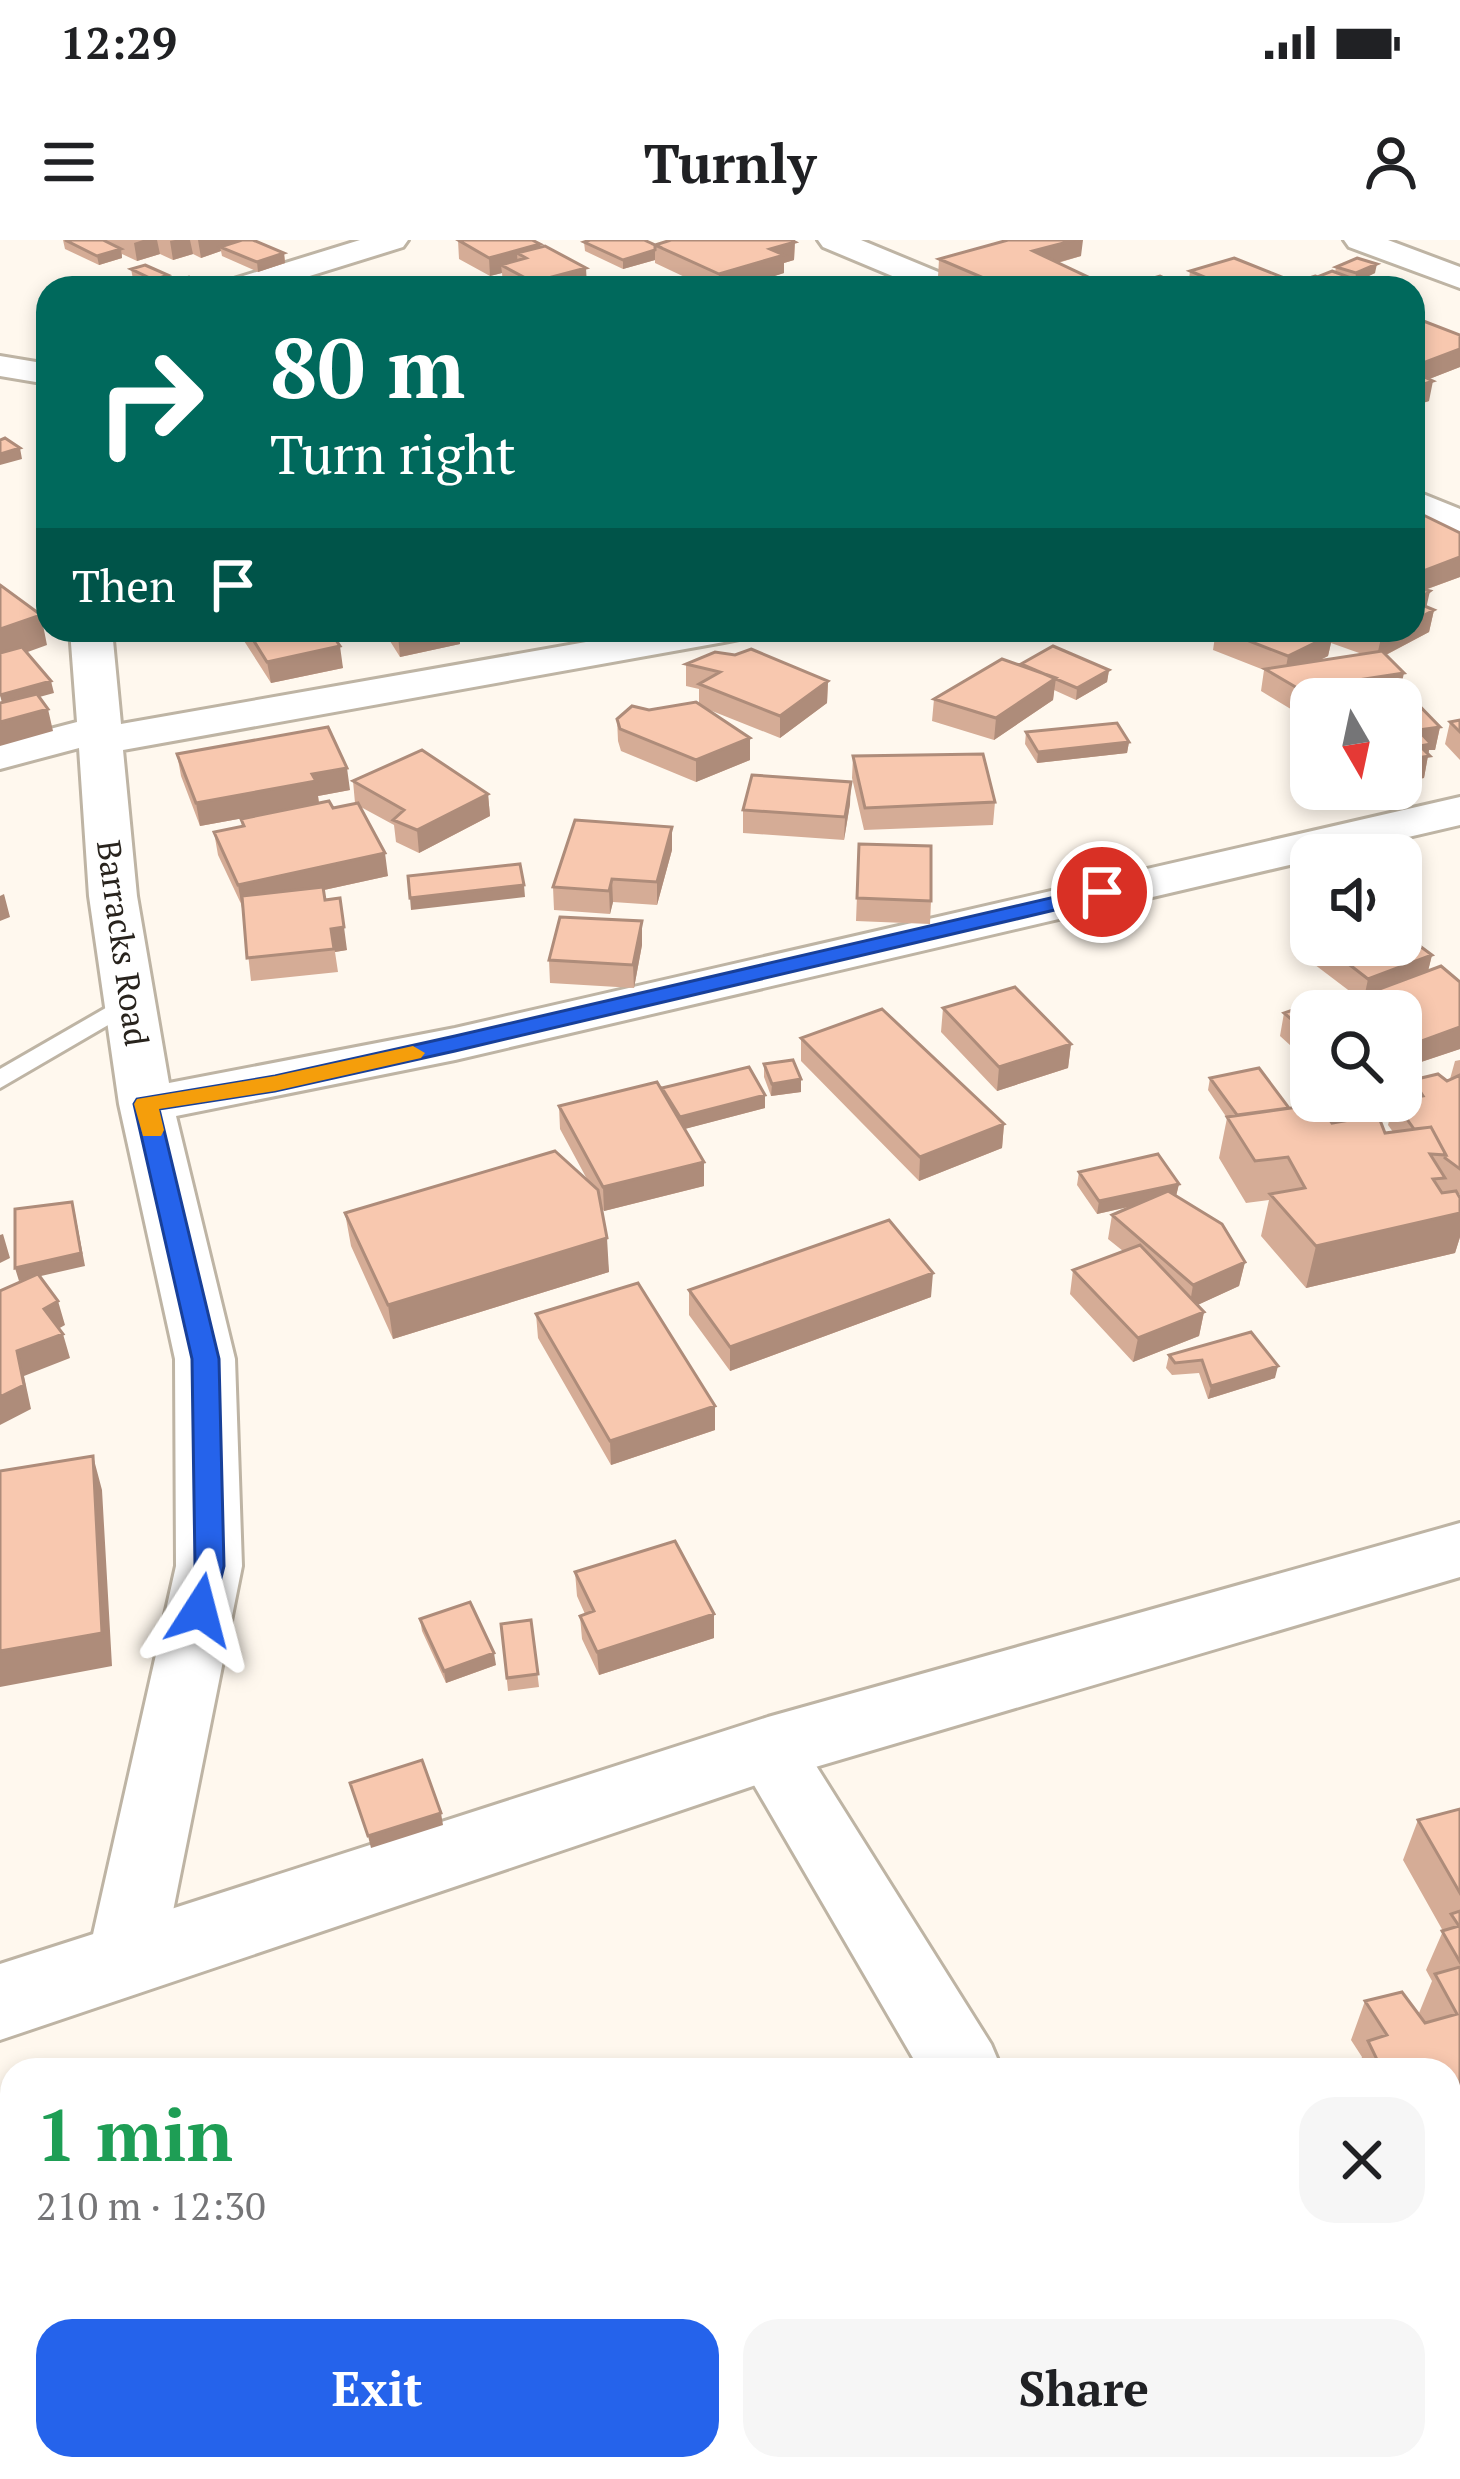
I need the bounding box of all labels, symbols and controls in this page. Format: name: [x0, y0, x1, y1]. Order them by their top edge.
text: 12:29: [60, 12, 177, 72]
text: Turnly: [644, 127, 816, 198]
icon: menu: [36, 129, 102, 195]
icon: person: [1358, 129, 1424, 195]
text: 80 m: [270, 311, 465, 422]
icon: right: [72, 324, 228, 480]
text: Turn right: [270, 418, 516, 489]
icon: arrive: [200, 552, 266, 618]
text: Then: [72, 555, 176, 615]
north arrow: [1290, 678, 1422, 810]
map controls: [1290, 678, 1422, 1122]
button: sound: [1290, 834, 1422, 966]
street label: Barracks Road: [88, 837, 159, 1049]
pin: [1051, 841, 1153, 943]
icon: arrive: [1069, 859, 1135, 925]
button: search: [1290, 990, 1422, 1122]
position arrow: [137, 1547, 263, 1673]
text: 1 min: [36, 2086, 233, 2182]
button: close: [1299, 2097, 1425, 2223]
text: 210 m · 12:30: [36, 2179, 266, 2231]
button: Exit: [36, 2319, 719, 2457]
button: Share: [743, 2319, 1425, 2457]

